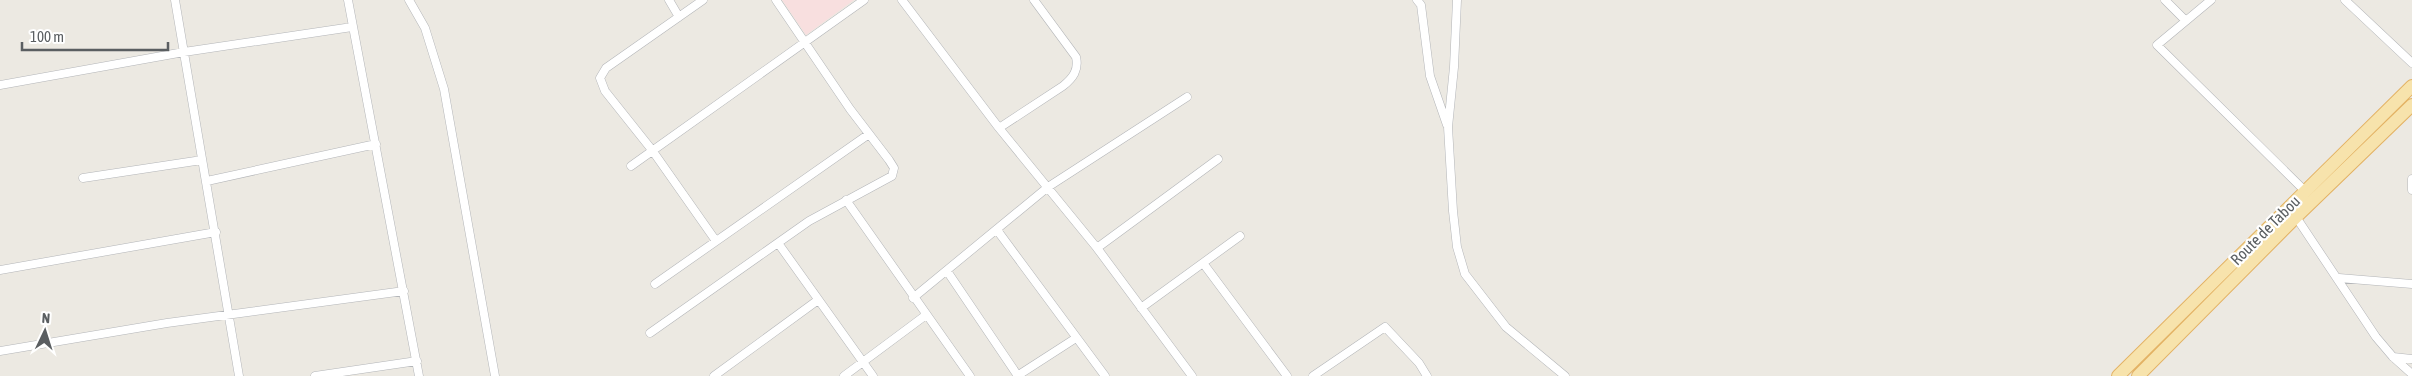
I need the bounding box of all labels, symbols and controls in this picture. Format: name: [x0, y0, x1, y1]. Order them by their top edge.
scale bar: [22, 20, 169, 52]
text: 100 m: [30, 28, 64, 45]
street label: Route de Tabou: [2227, 192, 2303, 268]
north arrow: [20, 306, 70, 356]
text: N: [41, 310, 51, 326]

